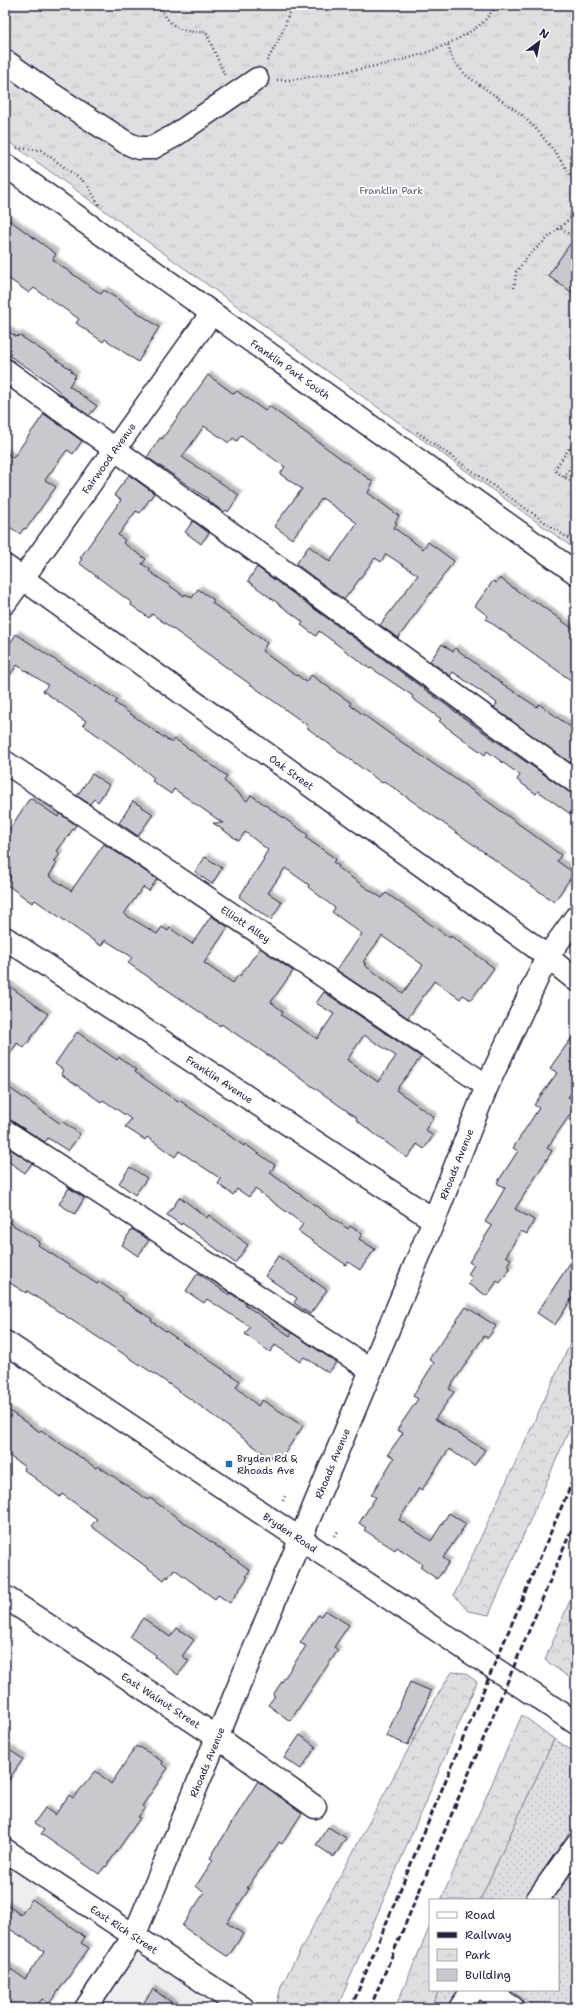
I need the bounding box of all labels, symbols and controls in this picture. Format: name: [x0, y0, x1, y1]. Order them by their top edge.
north arrow: [519, 22, 559, 62]
text: N: [536, 25, 552, 43]
park label: Franklin Park: [359, 184, 423, 197]
street label: Franklin Park South: [248, 336, 333, 402]
street label: Fairwood Avenue: [79, 420, 138, 496]
street label: Oak Street: [267, 752, 317, 792]
street label: Elliott Alley: [218, 902, 273, 945]
street label: Franklin Avenue: [184, 1052, 256, 1106]
street label: Rhoads Avenue: [436, 1126, 476, 1201]
street label: Rhoads Avenue: [312, 1426, 353, 1500]
place label: Bryden Rd & Rhoads Ave: [237, 1452, 298, 1477]
marker: Bryden Rd & Rhoads Ave: [224, 1459, 234, 1469]
street label: Bryden Road: [261, 1510, 320, 1555]
street label: East Walnut Street: [119, 1669, 203, 1731]
street label: Rhoads Avenue: [186, 1725, 227, 1799]
legend: [429, 1899, 559, 1991]
street label: East Rich Street: [88, 1902, 160, 1956]
text: Road: [465, 1907, 496, 1923]
text: Railway: [465, 1927, 512, 1943]
text: Park: [465, 1947, 491, 1963]
text: Building: [465, 1967, 511, 1983]

